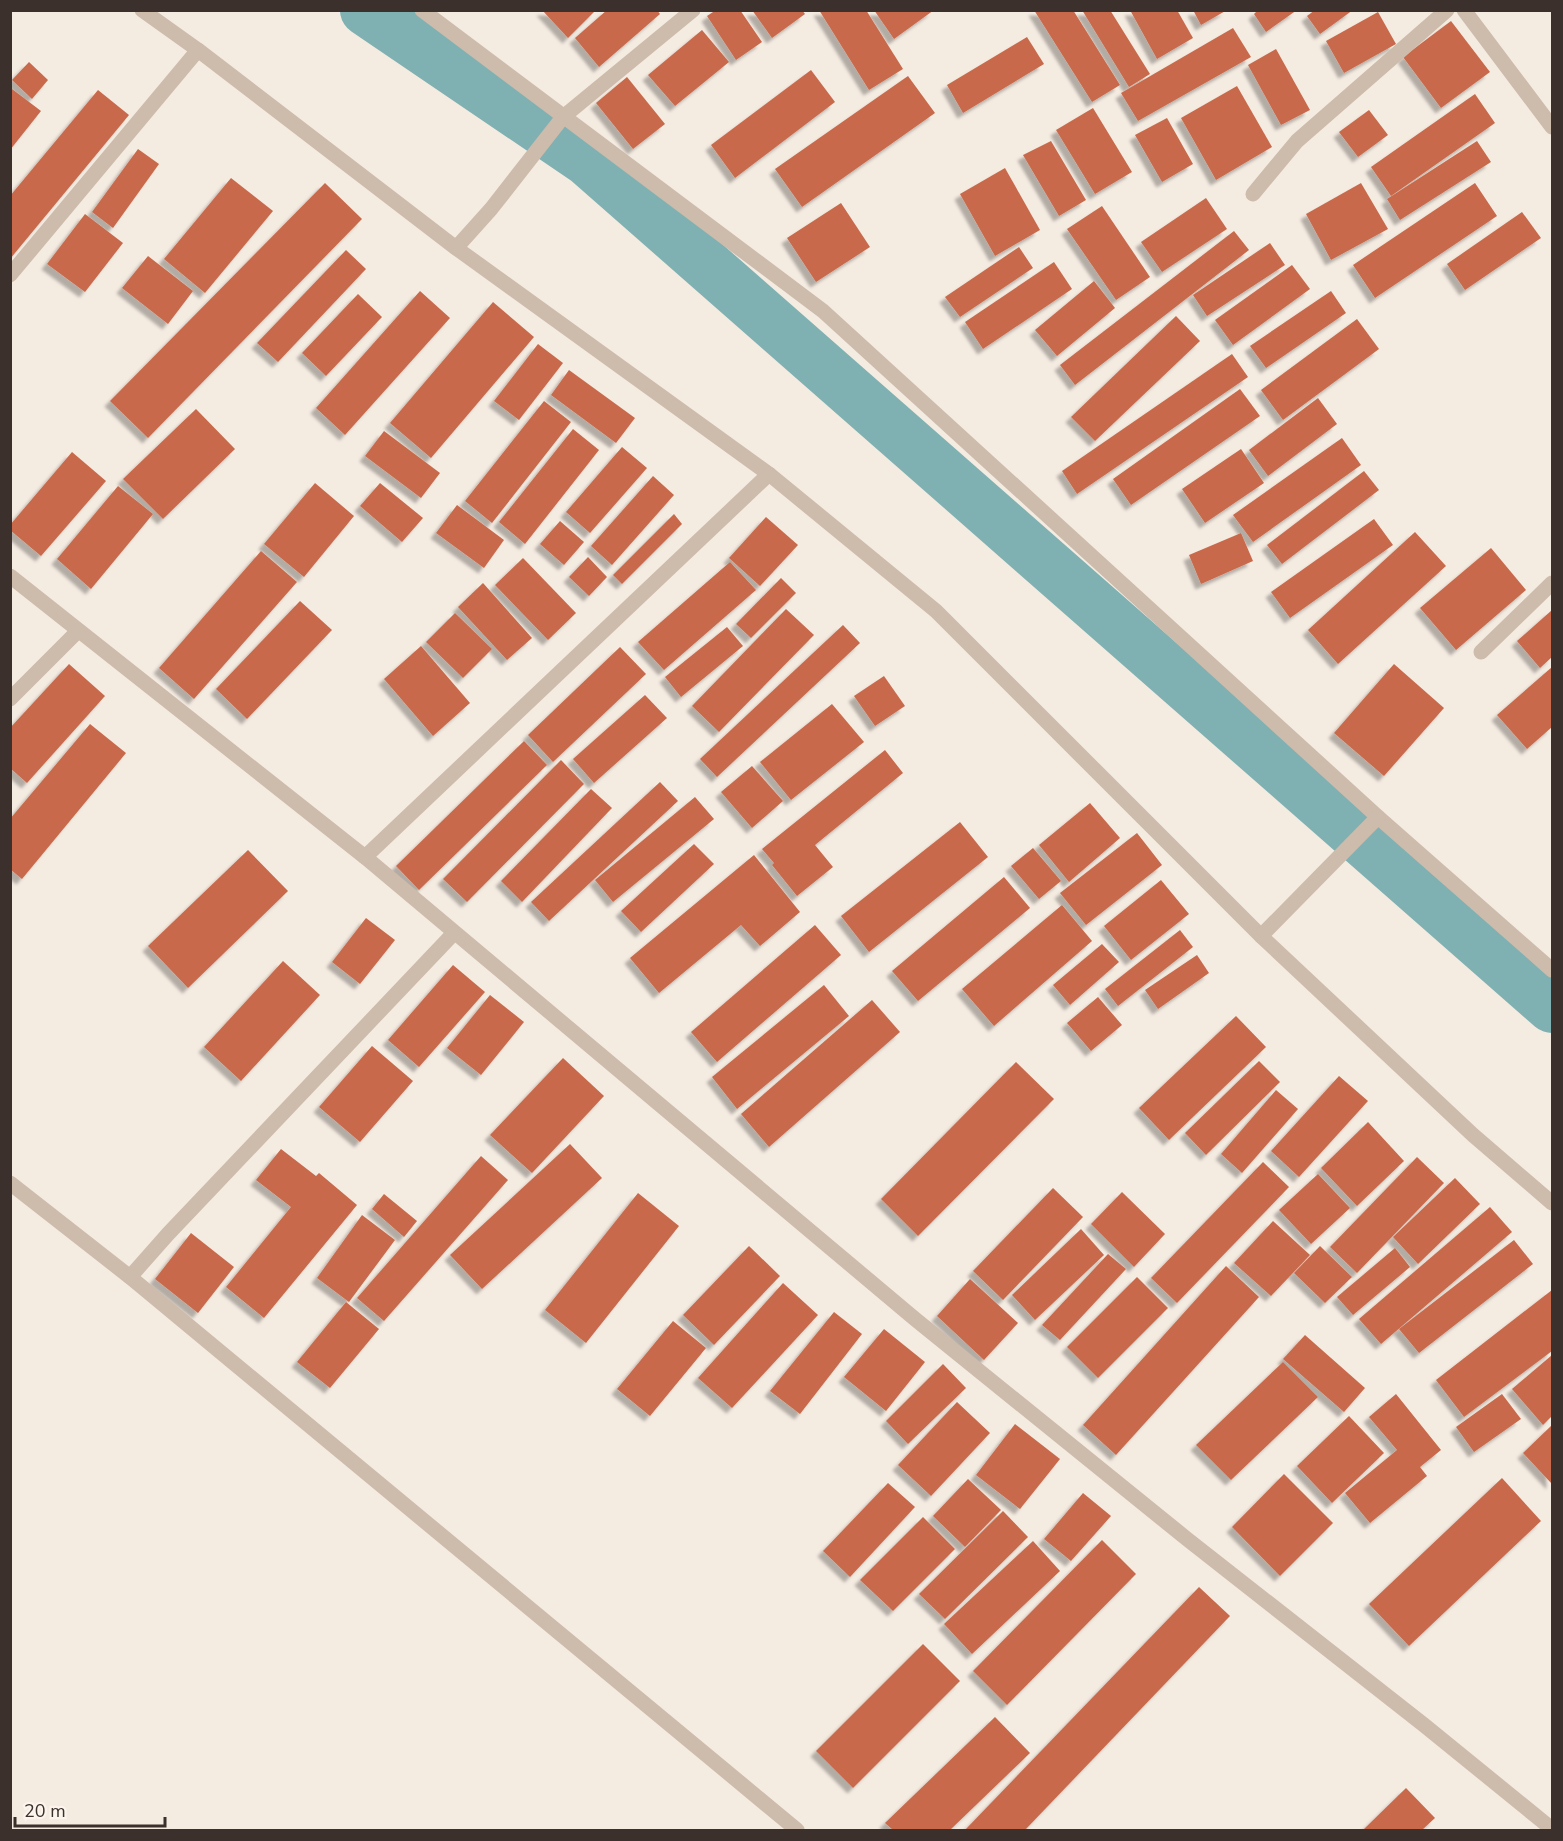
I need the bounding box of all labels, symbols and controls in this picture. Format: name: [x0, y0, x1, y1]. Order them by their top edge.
scale bar: [15, 1790, 165, 1828]
text: 20 m: [24, 1799, 66, 1823]

